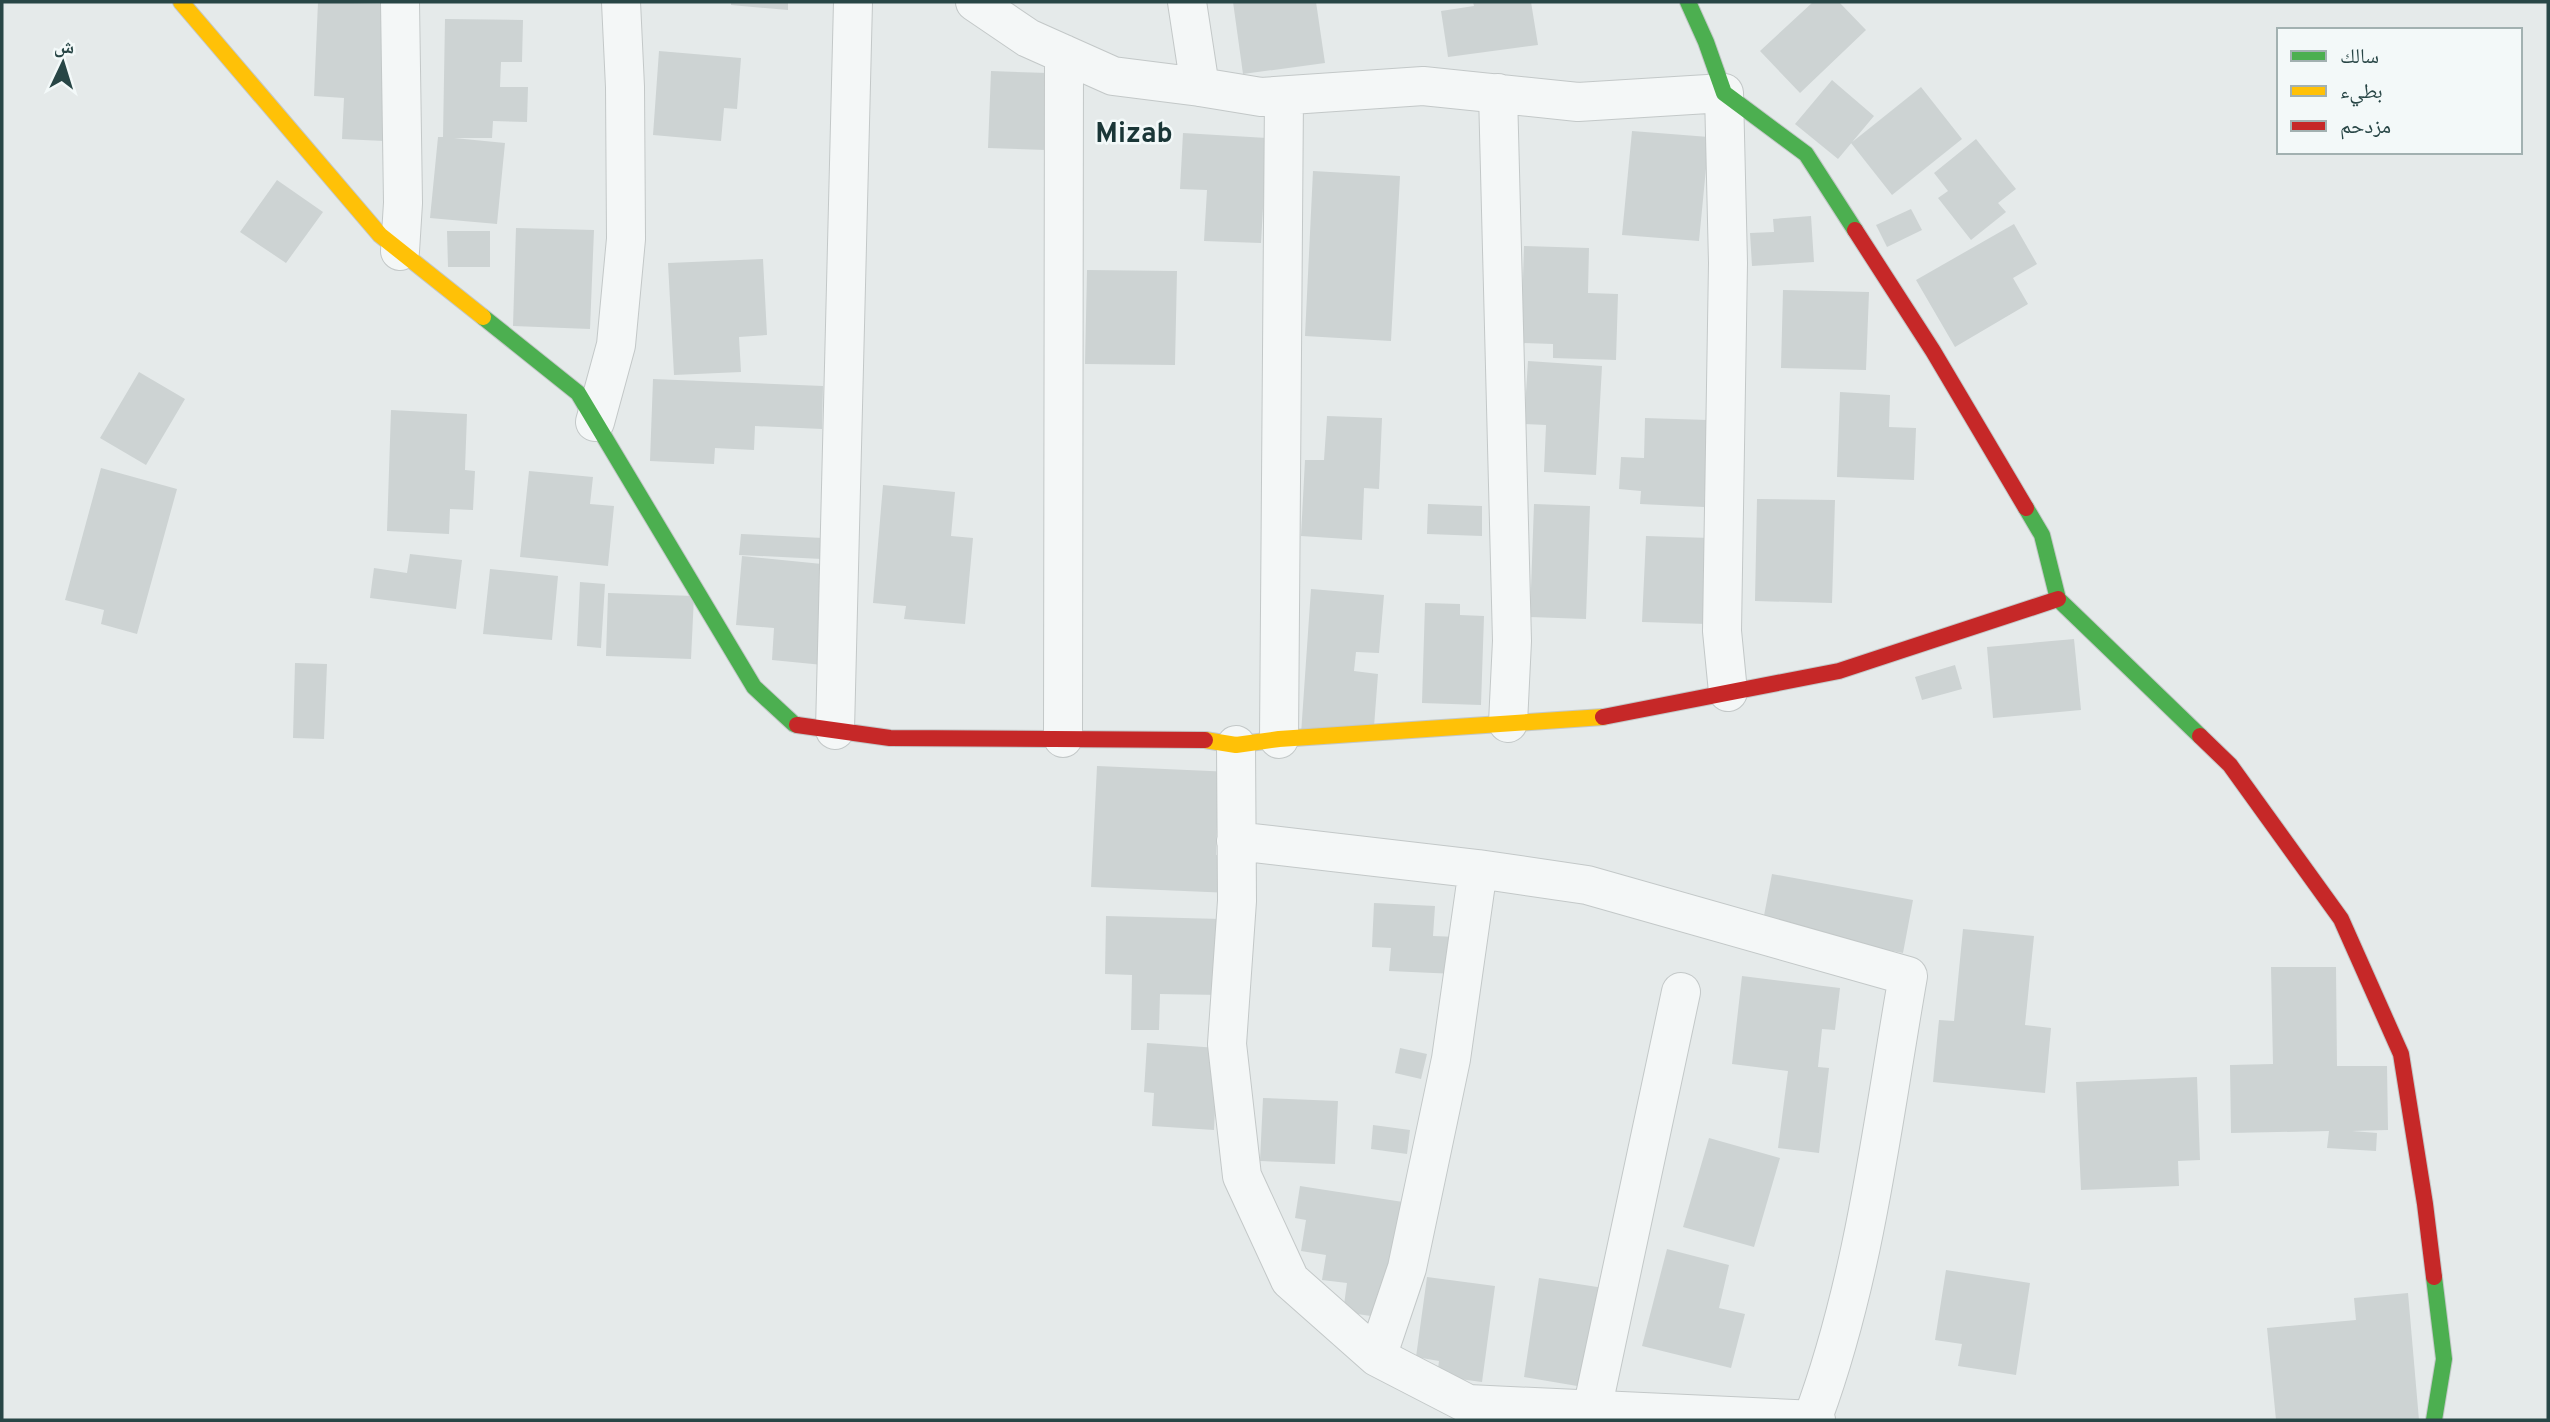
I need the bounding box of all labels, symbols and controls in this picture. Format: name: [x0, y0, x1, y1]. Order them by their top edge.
north arrow: [28, 28, 98, 98]
legend: [2277, 28, 2522, 154]
text: ش: [53, 35, 75, 61]
text: سالك: [2340, 44, 2379, 71]
text: بطيء: [2340, 79, 2383, 107]
text: مزدحم: [2340, 114, 2391, 141]
district label: Mizab: [1095, 117, 1173, 153]

